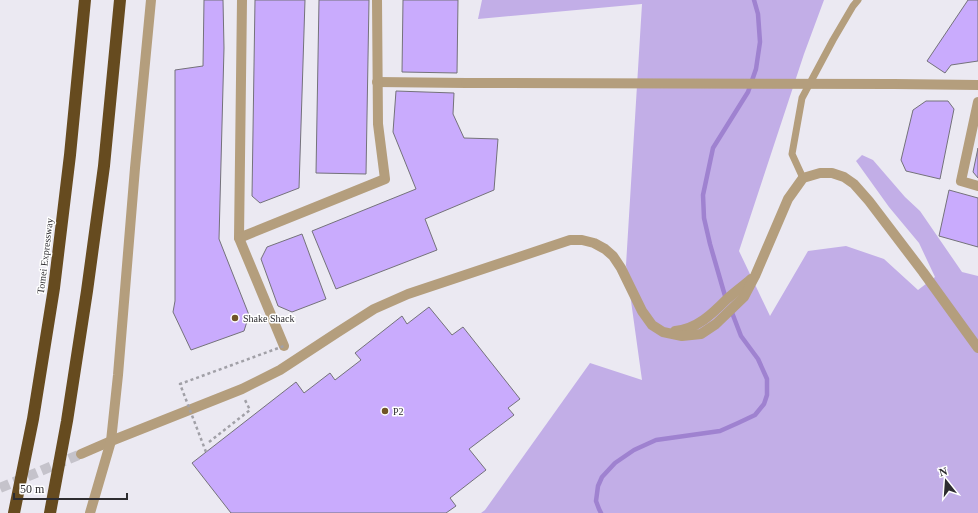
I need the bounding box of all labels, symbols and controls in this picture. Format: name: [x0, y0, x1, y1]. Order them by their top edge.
street label: Tomei Expressway: [35, 217, 55, 295]
marker: Shake Shack: [230, 313, 240, 323]
place label: Shake Shack: [243, 313, 294, 324]
marker: P2: [380, 406, 390, 416]
place label: P2: [393, 406, 404, 417]
north arrow: [926, 461, 966, 501]
text: N: [938, 465, 949, 478]
scale bar: [14, 475, 127, 501]
text: 50 m: [20, 482, 45, 496]

